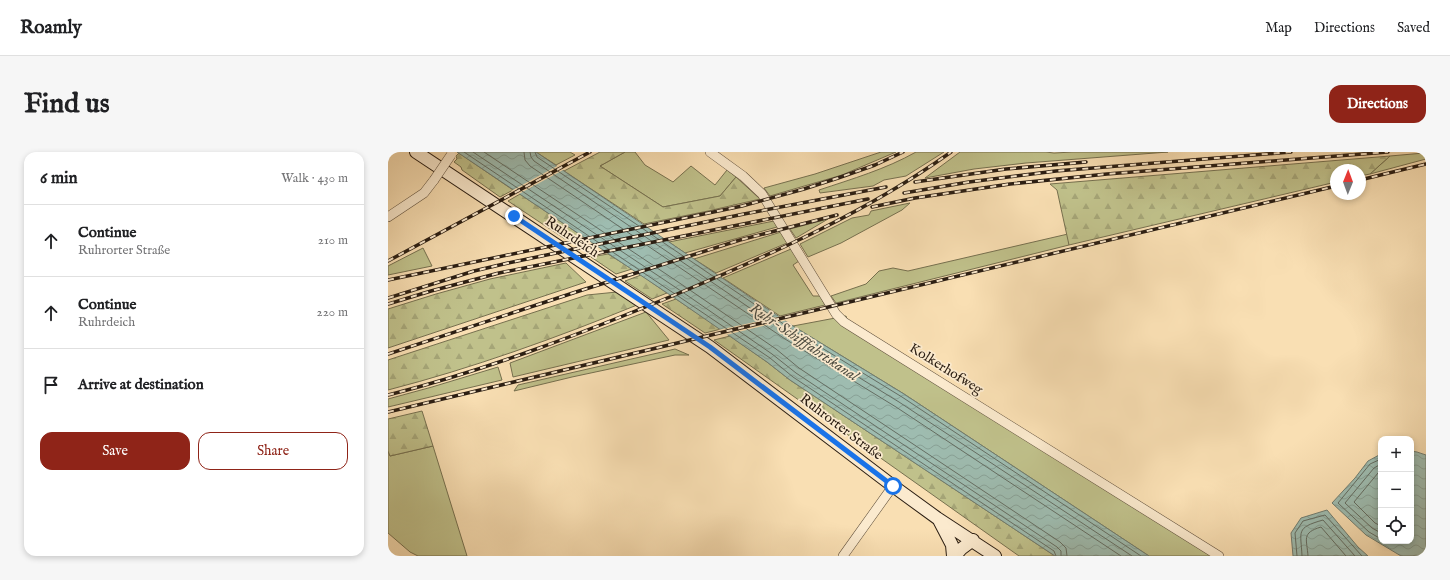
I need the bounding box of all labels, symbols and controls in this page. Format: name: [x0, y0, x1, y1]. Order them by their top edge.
text: Roamly: [20, 16, 82, 40]
text: Map: [1265, 19, 1292, 37]
text: Directions: [1314, 19, 1375, 37]
text: Saved: [1397, 19, 1430, 37]
button: Directions: [1329, 85, 1426, 123]
text: Find us: [24, 87, 110, 122]
north arrow: [1330, 164, 1366, 200]
text: 6 min: [40, 168, 78, 189]
text: Walk · 430 m: [281, 170, 348, 187]
route end: [505, 207, 523, 225]
street label: Ruhrdeich: [541, 212, 603, 262]
text: Continue: [78, 223, 136, 242]
icon: ahead: [40, 230, 62, 252]
text: 210 m: [318, 232, 348, 249]
text: Ruhrorter Straße: [78, 242, 170, 259]
text: Continue: [78, 295, 136, 314]
water label: Ruhr-Schifffahrtskanal: [746, 299, 863, 386]
icon: ahead: [40, 302, 62, 324]
text: 220 m: [317, 304, 348, 321]
text: Ruhrdeich: [78, 314, 135, 331]
street label: Kolkerhofweg: [906, 339, 986, 399]
icon: arrive: [40, 374, 62, 396]
text: Arrive at destination: [78, 375, 204, 394]
street label: Ruhrorter Straße: [796, 390, 887, 464]
button: Save: [40, 432, 190, 470]
button: Share: [198, 432, 348, 470]
map controls: [1378, 436, 1414, 544]
button: +: [1378, 436, 1414, 472]
button: −: [1378, 472, 1414, 508]
route start: [884, 477, 902, 495]
button: locate: [1378, 508, 1414, 544]

